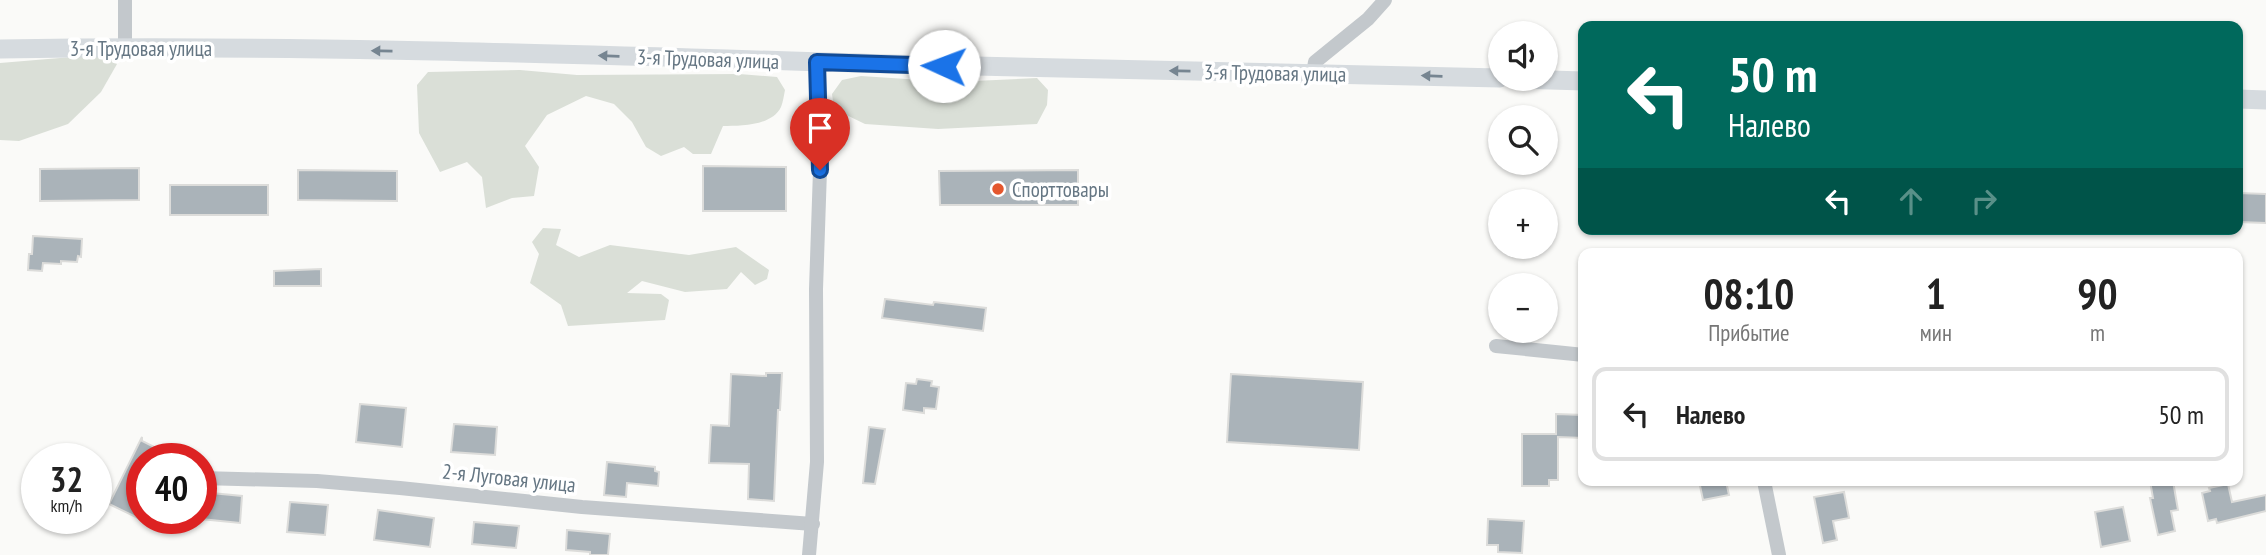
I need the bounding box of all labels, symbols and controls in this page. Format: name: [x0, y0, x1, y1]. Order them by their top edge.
map controls: [1488, 21, 1558, 343]
button: sound: [1488, 21, 1558, 91]
position arrow: [907, 29, 981, 103]
street label: 3-я Трудовая улица: [70, 35, 212, 62]
text: 50 m: [1728, 42, 1817, 106]
street label: 3-я Трудовая улица: [636, 43, 780, 75]
one-way arrow: [371, 45, 393, 56]
icon: left: [1613, 49, 1704, 140]
one-way arrow: [598, 51, 620, 62]
street label: 3-я Трудовая улица: [1204, 58, 1346, 88]
one-way arrow: [1168, 65, 1190, 77]
one-way arrow: [1420, 71, 1442, 82]
pin: [790, 98, 850, 170]
text: Налево: [1728, 104, 1811, 146]
button: search: [1488, 105, 1558, 175]
icon: arrive: [801, 109, 839, 147]
place label: Спорттовары: [1012, 176, 1109, 203]
marker: Спорттовары: [990, 181, 1006, 197]
icon: left: [1819, 182, 1857, 220]
icon: ahead: [1892, 182, 1930, 220]
icon: right: [1965, 182, 2003, 220]
button: +: [1488, 189, 1558, 259]
text: 08:10: [1703, 266, 1794, 321]
text: 1: [1926, 266, 1946, 321]
text: 90: [2077, 266, 2118, 321]
button: −: [1488, 273, 1558, 343]
text: Прибытие: [1708, 318, 1790, 347]
text: мин: [1920, 318, 1952, 347]
text: m: [2090, 318, 2105, 347]
icon: left: [1617, 395, 1655, 433]
text: Налево: [1676, 398, 1745, 431]
text: 50 m: [2158, 398, 2204, 431]
speed limit sign: 40: [126, 443, 217, 534]
text: 32: [50, 456, 83, 502]
street label: 2-я Луговая улица: [441, 458, 577, 498]
text: km/h: [51, 494, 82, 517]

